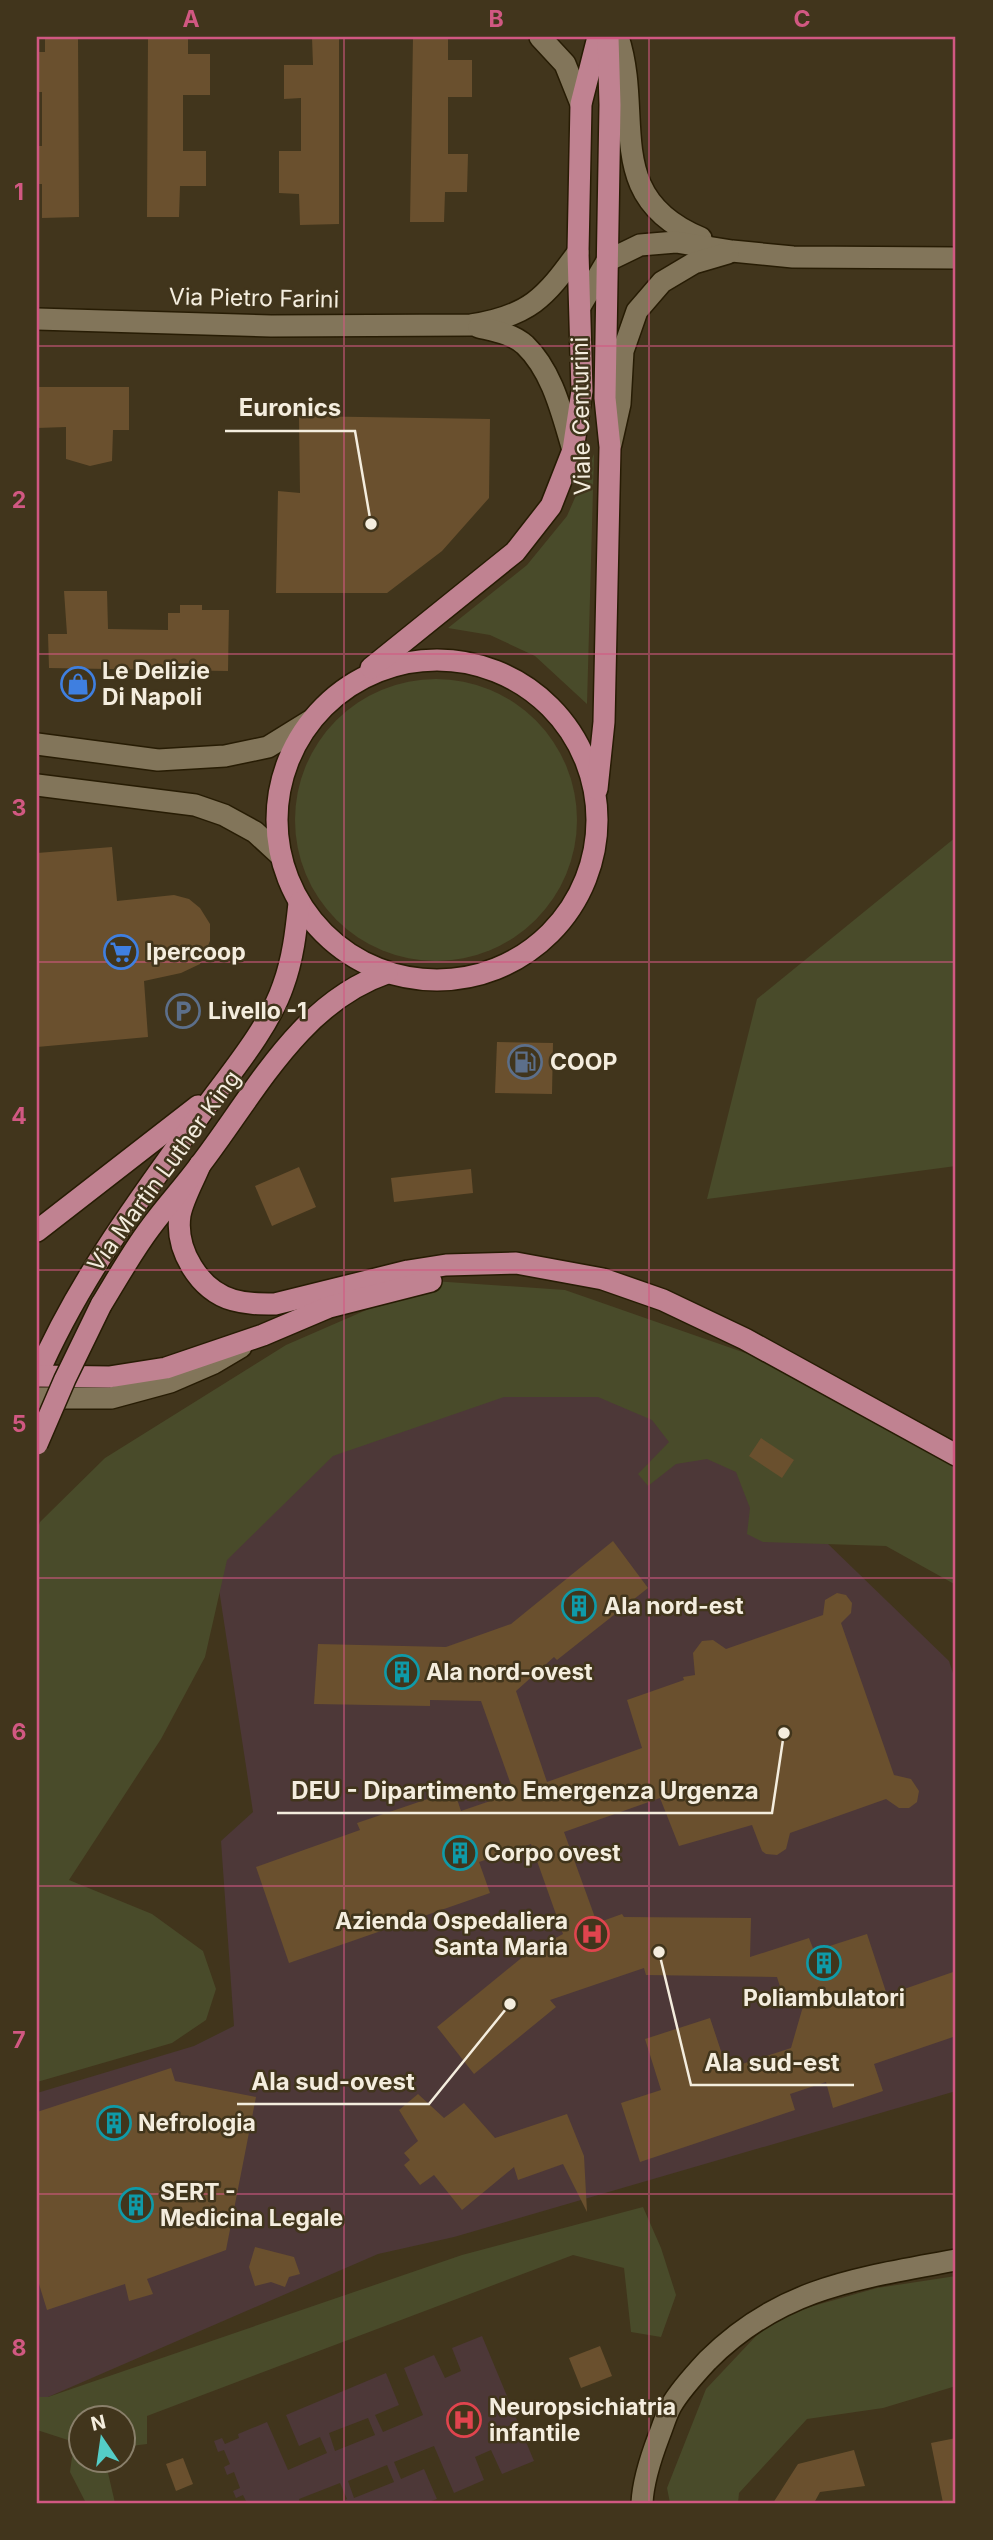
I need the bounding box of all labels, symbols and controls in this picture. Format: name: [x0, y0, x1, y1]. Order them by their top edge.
text: A: [182, 5, 200, 33]
text: B: [488, 5, 504, 33]
text: C: [793, 5, 811, 33]
text: 1: [14, 178, 24, 206]
street label: Via Pietro Farini: [169, 283, 339, 313]
street label: Viale Centurini: [566, 337, 596, 495]
callout: Euronics: [225, 386, 355, 431]
text: Euronics: [239, 393, 341, 422]
text: 2: [12, 486, 26, 514]
place label: Le Delizie Di Napoli: [102, 657, 210, 711]
shop icon: Le Delizie Di Napoli: [59, 665, 97, 703]
text: 3: [12, 794, 26, 822]
supermarket icon: Ipercoop: [102, 933, 140, 971]
place label: Ipercoop: [146, 938, 246, 966]
parking icon: Livello -1: [164, 992, 202, 1030]
place label: Livello -1: [208, 997, 307, 1025]
fuel station icon: COOP: [506, 1043, 544, 1081]
place label: COOP: [550, 1048, 617, 1076]
street label: Via Martin Luther King: [82, 1065, 246, 1277]
text: 4: [11, 1102, 27, 1130]
text: 5: [12, 1410, 26, 1438]
building icon: Ala nord-est: [560, 1587, 598, 1625]
place label: Ala nord-est: [604, 1592, 744, 1620]
building icon: Ala nord-ovest: [383, 1653, 421, 1691]
place label: Ala nord-ovest: [426, 1658, 593, 1686]
text: 6: [12, 1718, 26, 1746]
callout: DEU - Dipartimento Emergenza Urgenza: [277, 1768, 772, 1813]
text: DEU - Dipartimento Emergenza Urgenza: [291, 1776, 759, 1805]
building icon: Corpo ovest: [441, 1834, 479, 1872]
place label: Corpo ovest: [484, 1839, 621, 1867]
place label: Azienda Ospedaliera Santa Maria: [335, 1907, 568, 1961]
hospital icon: Azienda Ospedaliera Santa Maria: [573, 1915, 611, 1953]
building icon: Poliambulatori: [805, 1944, 843, 1982]
place label: Poliambulatori: [743, 1984, 905, 2012]
text: 7: [12, 2026, 26, 2054]
callout: Ala sud-est: [691, 2040, 854, 2085]
text: Ala sud-est: [704, 2048, 840, 2077]
callout: Ala sud-ovest: [237, 2059, 429, 2104]
text: Ala sud-ovest: [251, 2067, 415, 2096]
building icon: Nefrologia: [95, 2104, 133, 2142]
place label: Nefrologia: [138, 2109, 256, 2137]
place label: SERT - Medicina Legale: [160, 2178, 343, 2232]
building icon: SERT - Medicina Legale: [117, 2186, 155, 2224]
text: 8: [12, 2334, 26, 2362]
place label: Neuropsichiatria infantile: [489, 2393, 676, 2447]
hospital icon: Neuropsichiatria infantile: [445, 2401, 483, 2439]
north arrow: [66, 2404, 136, 2474]
text: N: [89, 2410, 108, 2436]

